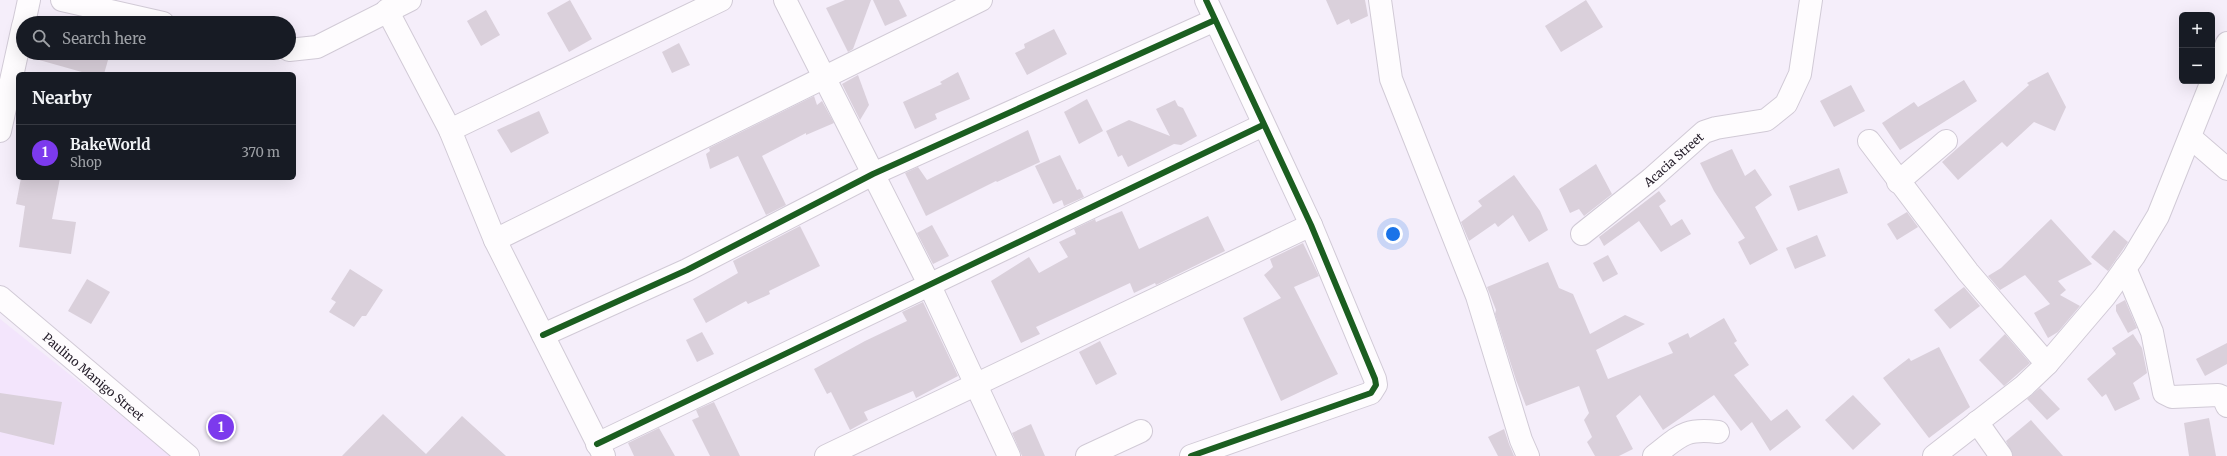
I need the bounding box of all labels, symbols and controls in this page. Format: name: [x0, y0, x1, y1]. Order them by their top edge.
map controls: [2179, 12, 2215, 84]
button: +: [2179, 12, 2215, 48]
search box: [16, 16, 296, 60]
icon: search: [30, 27, 52, 49]
text: Search here: [62, 29, 146, 48]
button: −: [2179, 48, 2215, 84]
text: Nearby: [32, 87, 92, 109]
street label: Acacia Street: [1640, 129, 1706, 190]
text: BakeWorld: [70, 135, 150, 154]
text: 1: [42, 144, 48, 161]
text: 370 m: [242, 144, 280, 161]
text: Shop: [70, 154, 102, 171]
your location: [1383, 224, 1403, 244]
street label: Paulino Manigo Street: [40, 329, 148, 424]
pin: 1: [208, 412, 234, 442]

